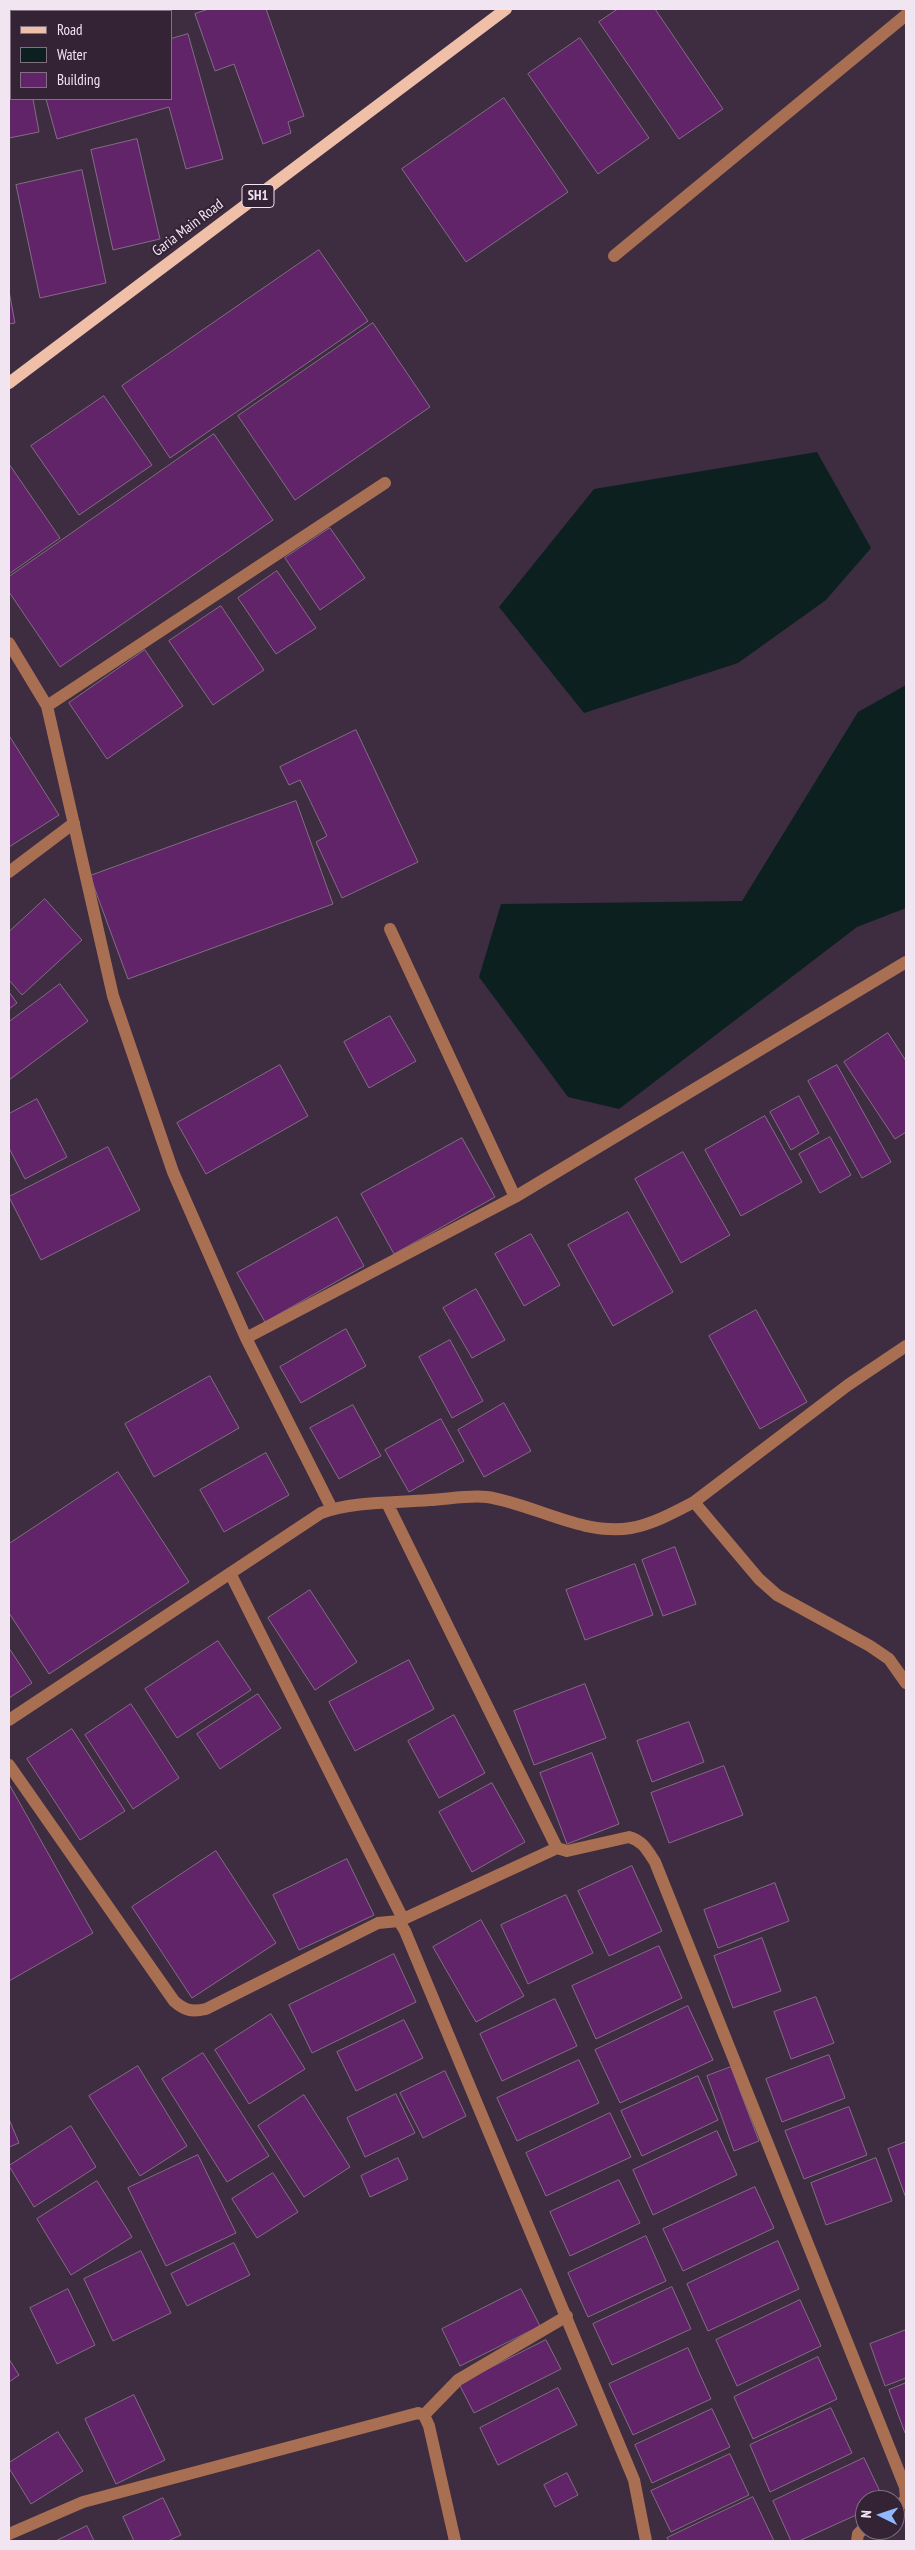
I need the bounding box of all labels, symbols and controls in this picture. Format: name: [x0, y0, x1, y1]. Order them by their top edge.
legend: [10, 10, 172, 100]
text: Road: [57, 20, 83, 39]
text: Water: [57, 45, 87, 64]
text: Building: [57, 70, 100, 89]
road number: SH1: [242, 185, 274, 208]
street label: Garia Main Road: [149, 196, 227, 260]
north arrow: [855, 2490, 905, 2540]
text: N: [857, 2510, 875, 2518]

